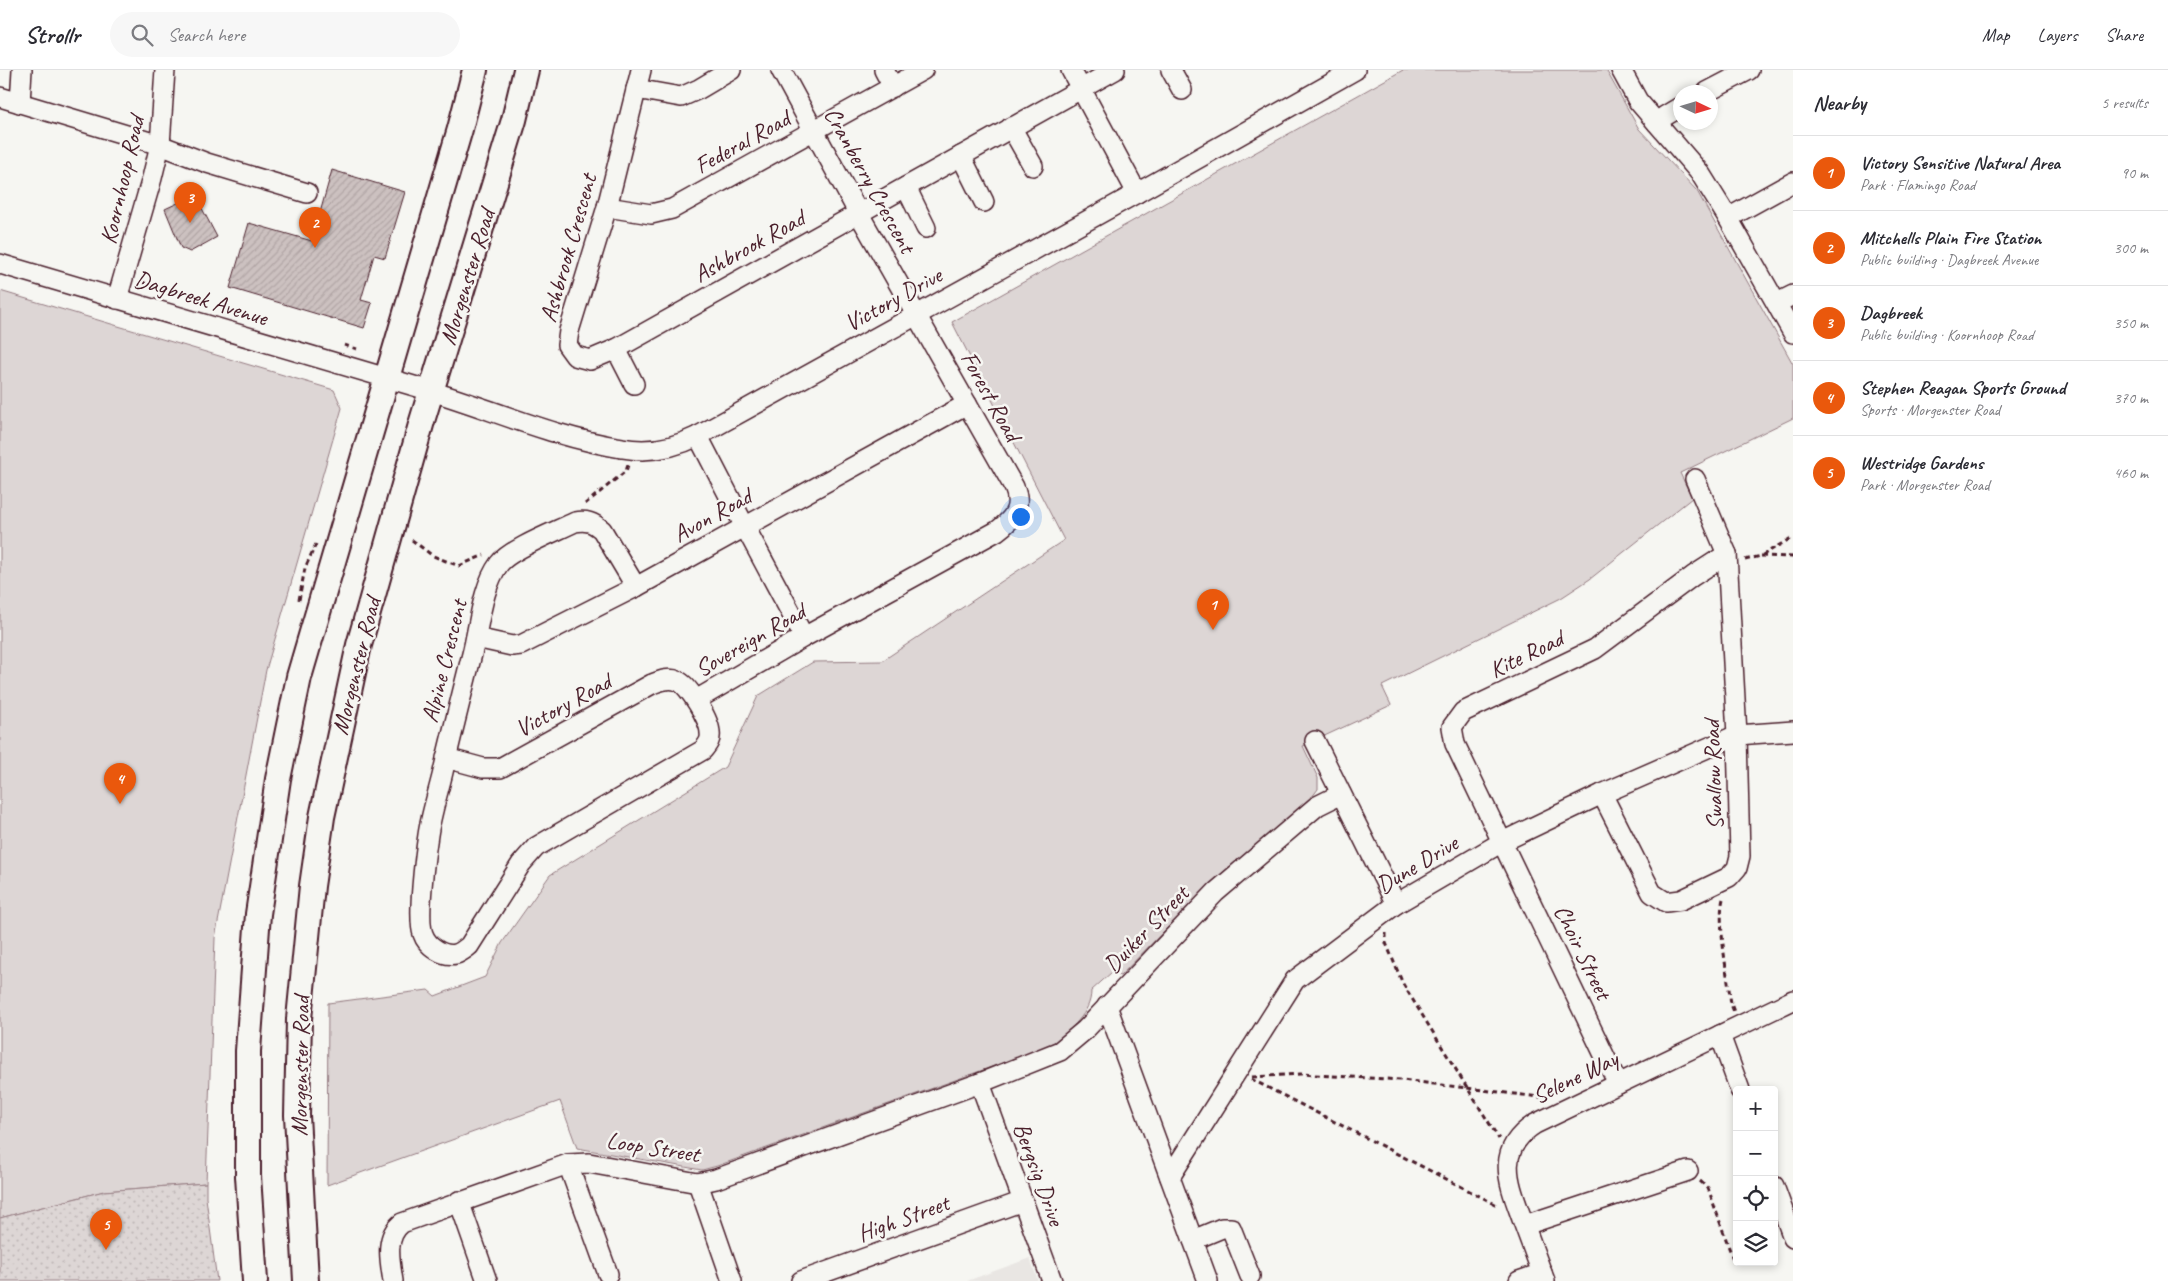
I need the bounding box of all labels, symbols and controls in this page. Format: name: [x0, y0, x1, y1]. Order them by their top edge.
search box: [110, 12, 460, 57]
text: Strollr: [25, 20, 80, 50]
icon: search: [128, 21, 156, 49]
text: Search here: [168, 23, 245, 47]
text: Map: [1982, 24, 2010, 46]
text: Layers: [2038, 24, 2077, 46]
text: Share: [2105, 24, 2143, 46]
north arrow: [1673, 85, 1718, 130]
text: Nearby: [1813, 90, 1866, 116]
text: 5 results: [2101, 93, 2148, 113]
street label: Federal Road: [689, 102, 798, 180]
street label: Cranberry Crescent: [818, 102, 923, 260]
street label: Koornhoop Road: [93, 110, 152, 247]
text: Victory Sensitive Natural Area: [1860, 151, 2060, 175]
text: 1: [1825, 163, 1833, 183]
text: 90 m: [2121, 163, 2148, 183]
street label: Ashbrook Crescent: [533, 169, 604, 325]
text: Park · Flamingo Road: [1860, 175, 1975, 195]
pin: 3: [174, 182, 206, 223]
street label: Ashbrook Road: [688, 201, 813, 289]
street label: Morgenster Road: [432, 202, 503, 348]
pin: 2: [299, 207, 331, 248]
text: Mitchells Plain Fire Station: [1860, 226, 2041, 250]
text: 2: [1825, 238, 1833, 258]
text: 300 m: [2114, 238, 2148, 258]
text: Public building · Dagbreek Avenue: [1860, 250, 2038, 270]
street label: Victory Drive: [839, 259, 949, 338]
street label: Dagbreek Avenue: [131, 264, 273, 333]
text: Dagbreek: [1860, 301, 1922, 325]
text: 3: [1825, 313, 1833, 333]
text: 350 m: [2114, 313, 2148, 333]
text: Public building · Koornhoop Road: [1860, 325, 2034, 345]
street label: Forest Road: [954, 346, 1030, 449]
text: Stephen Reagan Sports Ground: [1860, 376, 2065, 400]
text: 4: [1825, 388, 1833, 408]
text: 370 m: [2114, 388, 2148, 408]
text: Sports · Morgenster Road: [1860, 400, 2000, 420]
text: Westridge Gardens: [1860, 451, 1983, 475]
text: 5: [1826, 463, 1832, 483]
text: 460 m: [2114, 463, 2148, 483]
text: Park · Morgenster Road: [1860, 475, 1990, 495]
street label: Avon Road: [667, 479, 760, 549]
your location: [1008, 504, 1034, 530]
pin: 1: [1197, 589, 1229, 630]
street label: Morgenster Road: [325, 591, 388, 738]
street label: Alpine Crescent: [414, 594, 474, 726]
street label: Sovereign Road: [690, 595, 814, 684]
street label: Kite Road: [1484, 622, 1571, 685]
street label: Victory Road: [510, 665, 619, 744]
street label: Swallow Road: [1696, 716, 1730, 830]
pin: 4: [104, 763, 136, 804]
street label: Dune Drive: [1371, 827, 1465, 900]
street label: Duiker Street: [1097, 878, 1196, 979]
street label: Choir Street: [1547, 900, 1620, 1006]
street label: Morgenster Road: [284, 992, 316, 1136]
street label: Selene Way: [1527, 1043, 1624, 1111]
map controls: [1733, 1086, 1778, 1266]
button: +: [1733, 1086, 1778, 1131]
street label: Bergsig Drive: [1007, 1119, 1072, 1232]
street label: Loop Street: [604, 1125, 704, 1169]
button: −: [1733, 1131, 1778, 1176]
button: locate: [1733, 1176, 1778, 1221]
street label: High Street: [853, 1187, 955, 1248]
pin: 5: [90, 1209, 122, 1250]
button: layers: [1733, 1221, 1778, 1266]

